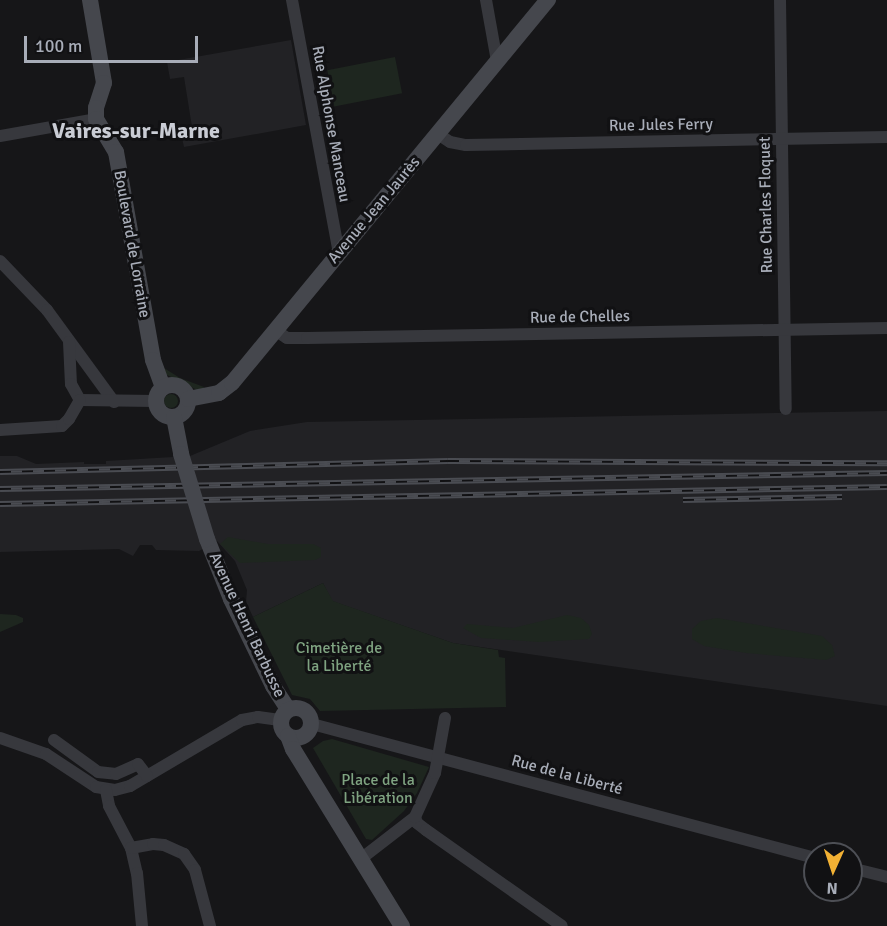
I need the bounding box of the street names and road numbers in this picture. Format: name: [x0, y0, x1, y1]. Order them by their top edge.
street label: Rue Alphonse Manceau: [308, 44, 354, 204]
street label: Rue Jules Ferry: [609, 114, 713, 136]
street label: Rue Charles Floquet: [755, 136, 777, 274]
street label: Avenue Jean Jaurès: [324, 153, 424, 267]
street label: Boulevard de Lorraine: [110, 169, 154, 319]
street label: Rue de Chelles: [530, 307, 630, 327]
street label: Avenue Henri Barbusse: [205, 549, 289, 701]
street label: Rue de la Liberté: [509, 751, 625, 799]

